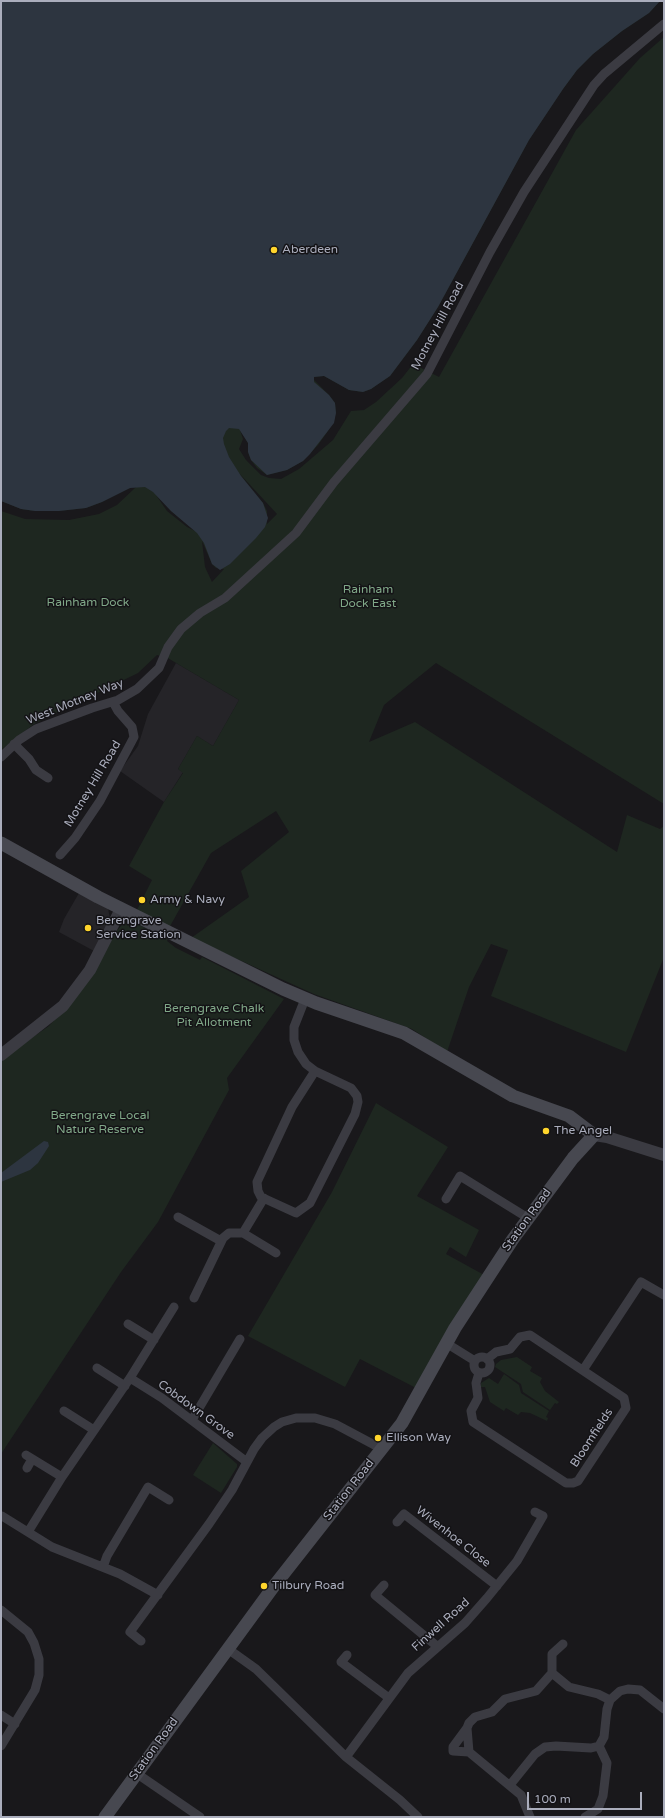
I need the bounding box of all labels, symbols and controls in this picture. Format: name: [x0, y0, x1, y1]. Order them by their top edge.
place label: Aberdeen: [282, 243, 338, 257]
marker: Aberdeen: [269, 245, 279, 255]
street label: Motney Hill Road: [409, 279, 467, 373]
park label: Rainham Dock East: [340, 583, 396, 611]
park label: Rainham Dock: [47, 596, 129, 610]
street label: West Motney Way: [24, 676, 126, 728]
street label: Motney Hill Road: [62, 738, 124, 830]
place label: Army & Navy: [150, 893, 225, 907]
marker: Army & Navy: [137, 895, 147, 905]
place label: Berengrave Service Station: [96, 914, 181, 942]
marker: Berengrave Service Station: [83, 923, 93, 933]
park label: Berengrave Chalk Pit Allotment: [164, 1002, 264, 1030]
park label: Berengrave Local Nature Reserve: [51, 1109, 149, 1137]
place label: The Angel: [554, 1124, 612, 1138]
marker: The Angel: [541, 1126, 551, 1136]
street label: Station Road: [499, 1186, 555, 1254]
street label: Cobdown Grove: [155, 1377, 237, 1443]
street label: Bloomfields: [568, 1406, 616, 1470]
place label: Ellison Way: [386, 1431, 451, 1445]
marker: Ellison Way: [373, 1433, 383, 1443]
street label: Station Road: [321, 1457, 377, 1523]
street label: Wivenhoe Close: [413, 1503, 493, 1571]
place label: Tilbury Road: [272, 1579, 344, 1593]
marker: Tilbury Road: [259, 1581, 269, 1591]
street label: Finwell Road: [409, 1595, 473, 1655]
street label: Station Road: [126, 1715, 182, 1783]
scale bar: [529, 1784, 644, 1810]
text: 100 m: [534, 1792, 571, 1806]

